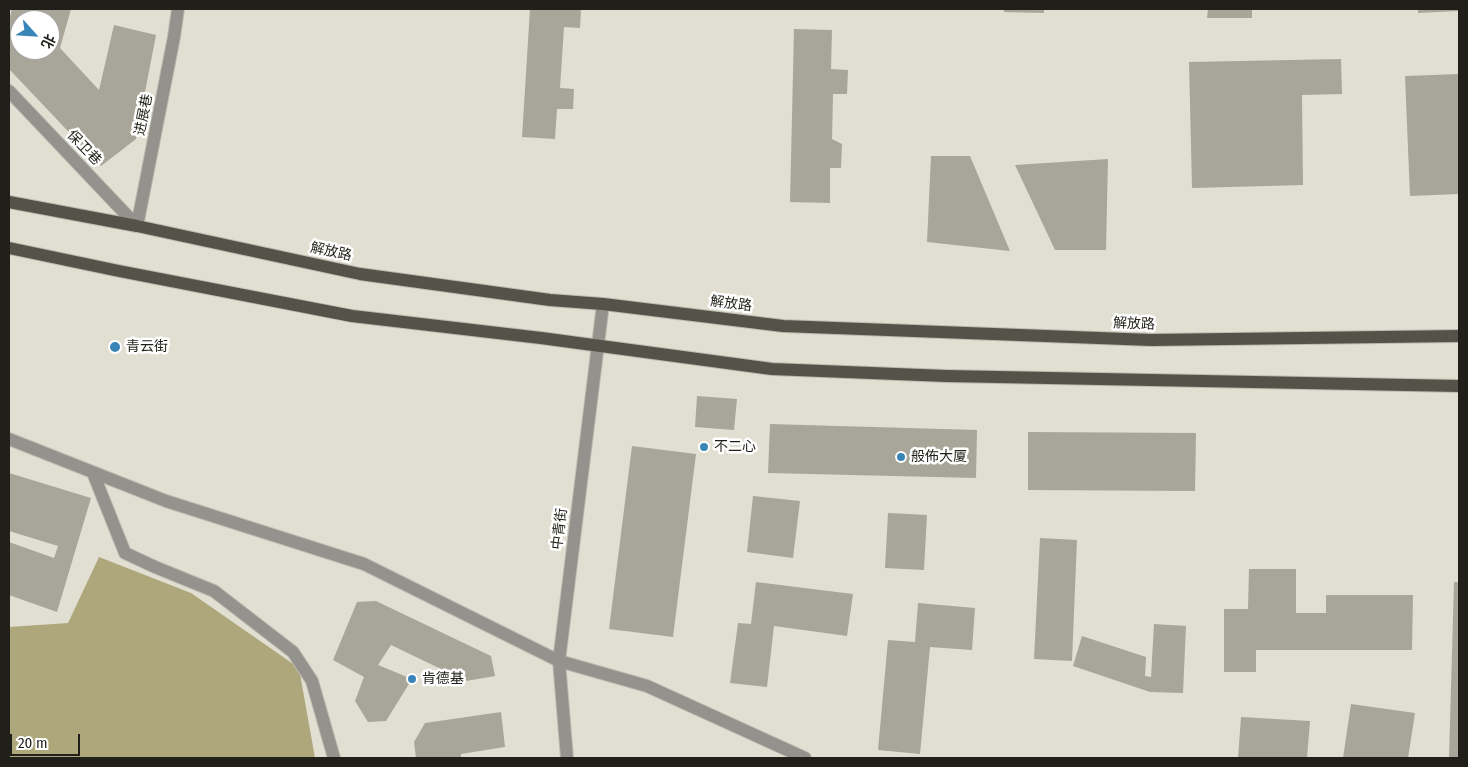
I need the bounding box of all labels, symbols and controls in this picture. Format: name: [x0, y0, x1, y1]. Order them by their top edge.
north arrow: [10, 10, 60, 60]
text: 北: [37, 31, 59, 51]
street label: 进展巷: [132, 93, 156, 137]
street label: 保卫巷: [63, 127, 105, 169]
street label: 解放路: [309, 239, 353, 265]
street label: 解放路: [709, 293, 753, 315]
street label: 解放路: [1113, 315, 1155, 333]
place label: 青云街: [126, 339, 168, 355]
marker: 青云街: [108, 340, 122, 354]
place label: 不二心: [714, 439, 756, 455]
marker: 不二心: [698, 441, 710, 453]
place label: 般佈大厦: [911, 449, 967, 465]
marker: 般佈大厦: [895, 451, 907, 463]
street label: 中青街: [549, 507, 571, 551]
place label: 肯德基: [422, 671, 464, 687]
marker: 肯德基: [406, 673, 418, 685]
scale bar: [12, 724, 82, 756]
text: 20 m: [18, 734, 48, 752]

